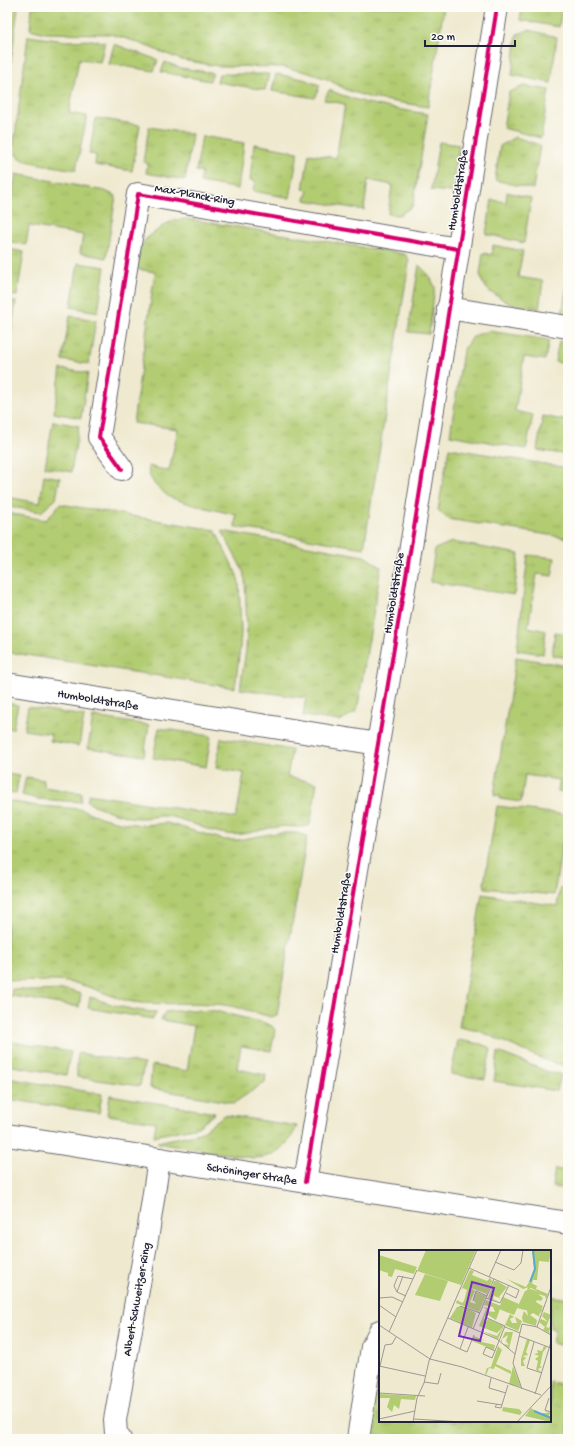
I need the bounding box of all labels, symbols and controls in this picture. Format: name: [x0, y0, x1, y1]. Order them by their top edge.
scale bar: [425, 22, 515, 48]
text: 20 m: [431, 31, 456, 45]
street label: Humboldtstraße: [446, 148, 472, 232]
street label: Max-Planck-Ring: [153, 182, 236, 210]
street label: Humboldtstraße: [382, 551, 408, 635]
street label: Humboldtstraße: [56, 688, 140, 714]
street label: Humboldtstraße: [329, 871, 355, 955]
street label: Schöninger Straße: [206, 1161, 299, 1189]
street label: Albert-Schweitzer-Ring: [121, 1241, 155, 1357]
inset map: [379, 1250, 551, 1422]

